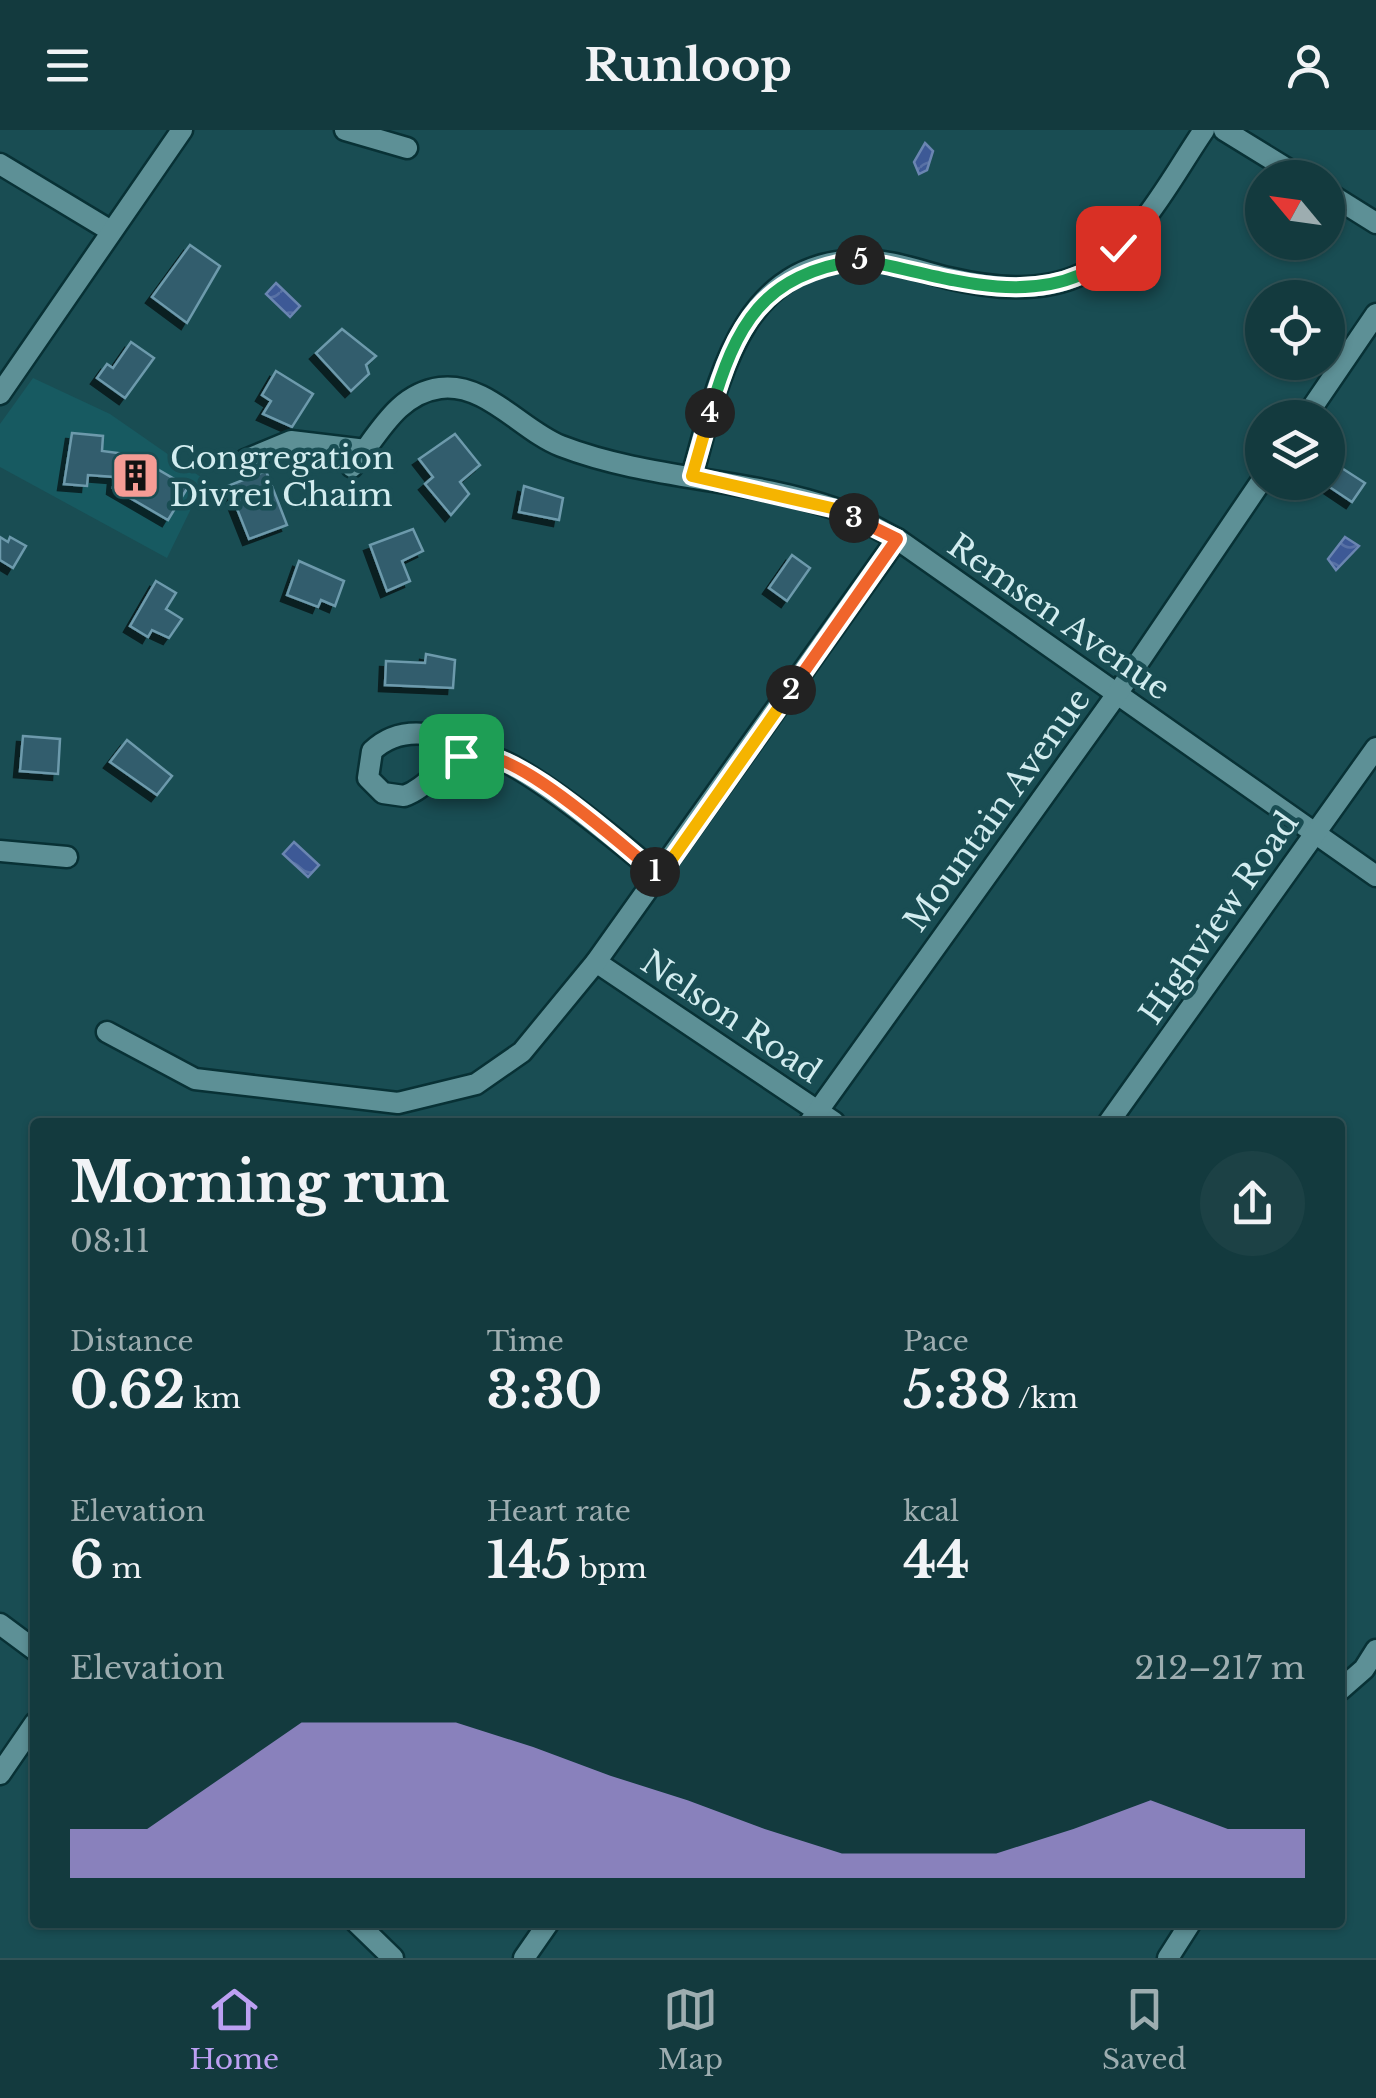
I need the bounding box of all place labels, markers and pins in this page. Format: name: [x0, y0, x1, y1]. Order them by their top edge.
pin: [1076, 206, 1161, 291]
pin: 5: [835, 235, 885, 285]
pin: 4: [685, 388, 735, 438]
place label: Congregation Divrei Chaim: [170, 438, 394, 515]
building icon: Congregation Divrei Chaim: [109, 450, 161, 502]
pin: 3: [829, 493, 879, 543]
pin: 2: [766, 665, 816, 715]
pin: [419, 714, 504, 799]
pin: 1: [630, 847, 680, 897]

